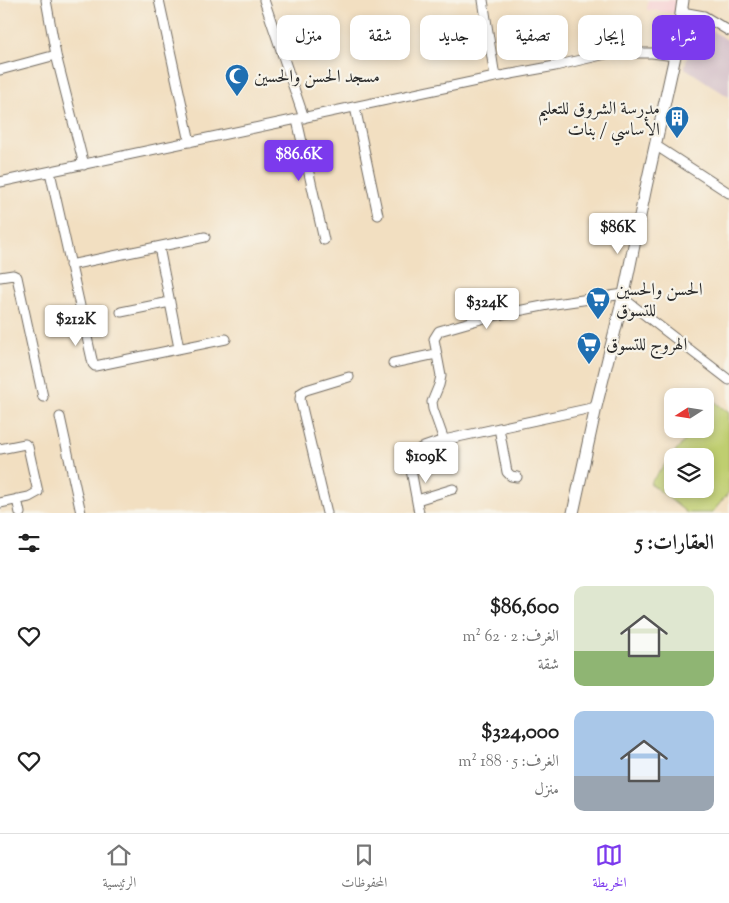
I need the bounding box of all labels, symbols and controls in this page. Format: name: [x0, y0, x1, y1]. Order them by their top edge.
chip: منزل: [277, 15, 340, 60]
chip: شقة: [350, 15, 410, 60]
chip: جديد: [420, 15, 487, 60]
chip: تصفية: [497, 15, 568, 60]
chip: إيجار: [578, 15, 642, 60]
chip: شراء: [652, 15, 715, 60]
mosque icon: مسجد الحسن والحسين: [224, 63, 250, 97]
place label: مسجد الحسن والحسين: [254, 65, 380, 91]
place label: مدرسة الشروق للتعليم الأساسي / بنات: [538, 97, 660, 146]
building icon: مدرسة الشروق للتعليم الأساسي / بنات: [664, 105, 690, 139]
pin: $86.6K: [258, 140, 340, 182]
text: $86.6K: [275, 144, 323, 167]
pin: $86K: [588, 212, 648, 255]
text: $86K: [600, 217, 636, 240]
place label: الحسن والحسين للتسوق: [616, 278, 703, 325]
supermarket icon: الحسن والحسين للتسوق: [585, 286, 611, 320]
pin: $324K: [452, 288, 522, 330]
text: $324K: [466, 292, 508, 315]
pin: $212K: [41, 304, 111, 347]
text: $212K: [56, 309, 96, 332]
supermarket icon: الهروج للتسوق: [576, 331, 602, 365]
place label: الهروج للتسوق: [606, 333, 687, 360]
north arrow: [664, 388, 714, 438]
map controls: [664, 388, 714, 498]
pin: $109K: [391, 442, 461, 484]
text: $109K: [405, 446, 447, 469]
button: layers: [664, 448, 714, 498]
icon: filters: [15, 529, 43, 557]
text: العقارات: 5: [636, 529, 714, 559]
text: $86,600: [490, 593, 559, 623]
icon: home: [614, 606, 674, 666]
icon: heart: [15, 622, 43, 650]
text: الغرف: 2 · 62 m²: [462, 626, 559, 649]
text: شقة: [538, 654, 559, 677]
text: $324,000: [481, 718, 559, 748]
icon: home: [614, 731, 674, 791]
icon: heart: [15, 747, 43, 775]
text: الغرف: 5 · 188 m²: [458, 751, 559, 774]
text: منزل: [534, 779, 559, 802]
tab: الرئيسية: [103, 841, 136, 896]
tab: المحفوظات: [341, 841, 387, 896]
tab: الخريطة: [592, 841, 626, 896]

